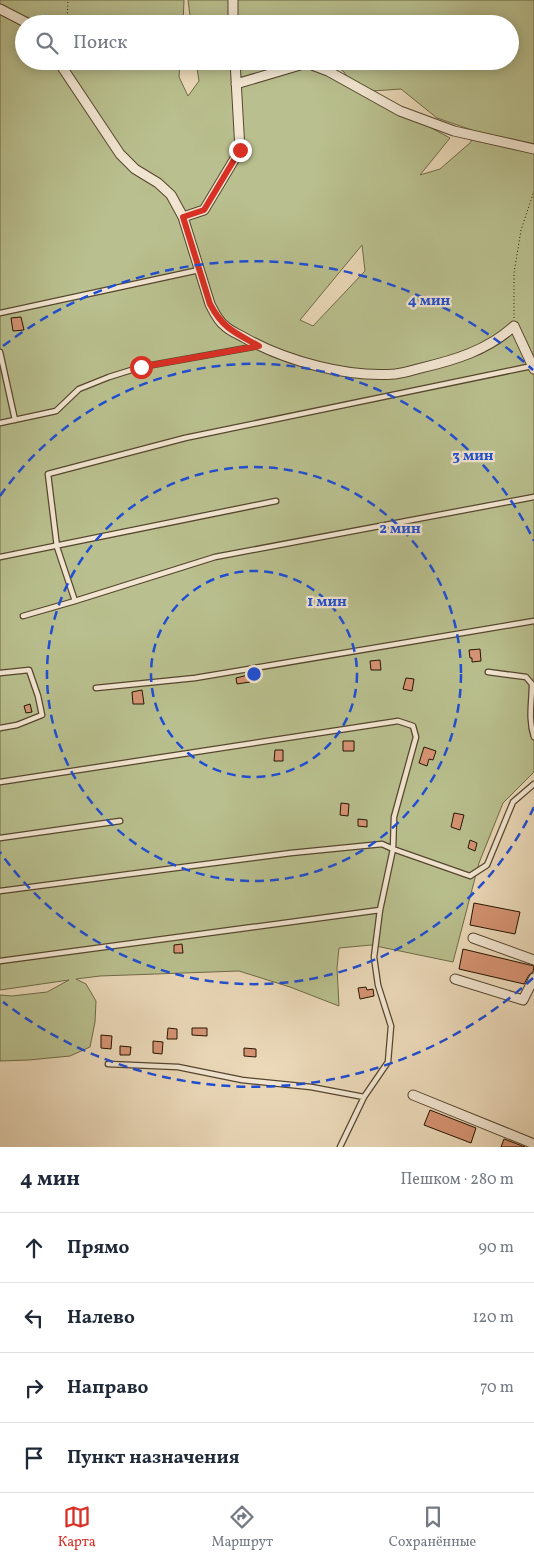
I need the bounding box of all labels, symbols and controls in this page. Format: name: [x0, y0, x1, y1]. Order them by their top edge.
search box: [15, 15, 519, 70]
icon: search: [33, 29, 61, 57]
text: Поиск: [73, 30, 127, 56]
route end: [229, 139, 252, 162]
text: 4 мин: [408, 291, 451, 312]
route start: [130, 356, 153, 379]
text: 3 мин: [452, 446, 494, 467]
text: 2 мин: [379, 519, 421, 540]
text: 1 мин: [307, 592, 347, 613]
centre of rings: [245, 665, 263, 683]
text: 4 мин: [20, 1165, 80, 1194]
text: Пешком · 280 m: [400, 1169, 514, 1191]
icon: ahead: [20, 1234, 48, 1262]
text: Прямо: [67, 1235, 129, 1261]
text: 90 m: [478, 1237, 514, 1259]
icon: left: [20, 1304, 48, 1332]
text: Налево: [67, 1305, 135, 1331]
text: 120 m: [472, 1307, 514, 1329]
icon: right: [20, 1374, 48, 1402]
text: Направо: [67, 1375, 149, 1401]
text: 70 m: [480, 1377, 514, 1399]
icon: arrive: [20, 1444, 48, 1472]
text: Пункт назначения: [67, 1445, 240, 1471]
tab: Карта: [58, 1503, 96, 1552]
tab: Маршрут: [211, 1503, 273, 1552]
tab: Сохранённые: [389, 1503, 476, 1552]

